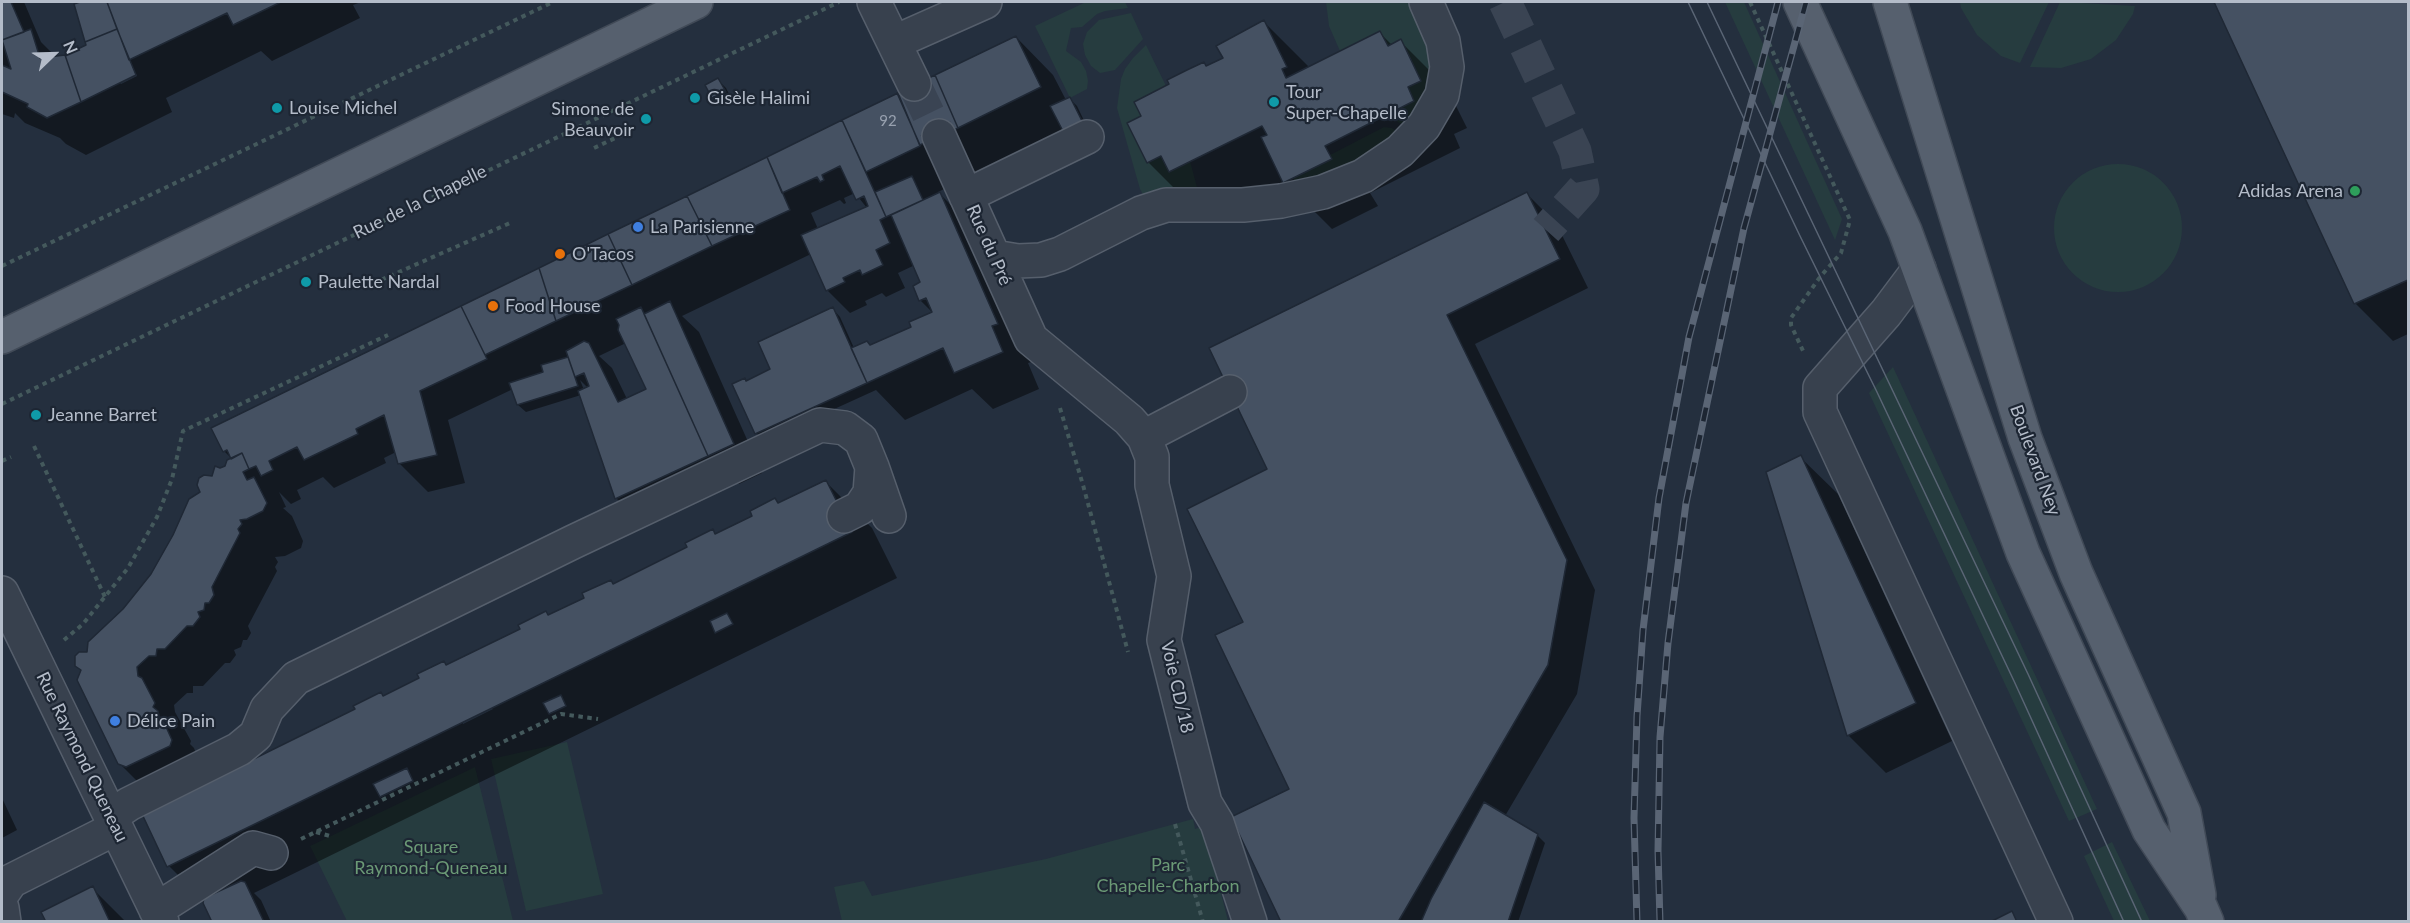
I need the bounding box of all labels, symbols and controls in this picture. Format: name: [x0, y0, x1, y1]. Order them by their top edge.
north arrow: [24, 24, 84, 84]
text: N: [60, 37, 82, 56]
place label: Tour Super-Chapelle: [1286, 81, 1407, 124]
place label: Gisèle Halimi: [707, 87, 810, 109]
marker: Gisèle Halimi: [688, 91, 702, 105]
marker: Tour Super-Chapelle: [1267, 95, 1281, 109]
place label: Louise Michel: [289, 97, 397, 119]
place label: Simone de Beauvoir: [551, 98, 634, 140]
marker: Louise Michel: [270, 101, 284, 115]
marker: Simone de Beauvoir: [639, 112, 653, 126]
house number: 92: [879, 112, 897, 130]
street label: Rue de la Chapelle: [350, 160, 490, 244]
place label: Adidas Arena: [2238, 180, 2343, 202]
marker: Adidas Arena: [2348, 184, 2362, 198]
street label: Rue du Pré: [962, 201, 1016, 289]
place label: La Parisienne: [650, 216, 754, 238]
marker: La Parisienne: [631, 220, 645, 234]
place label: O'Tacos: [572, 243, 634, 265]
marker: O'Tacos: [553, 247, 567, 261]
place label: Paulette Nardal: [318, 271, 439, 293]
marker: Paulette Nardal: [299, 275, 313, 289]
place label: Food House: [505, 295, 600, 317]
marker: Food House: [486, 299, 500, 313]
street label: Boulevard Ney: [2005, 402, 2065, 518]
place label: Jeanne Barret: [48, 404, 157, 426]
marker: Jeanne Barret: [29, 408, 43, 422]
street label: Voie CD/18: [1156, 639, 1198, 735]
street label: Rue Raymond Queneau: [31, 669, 133, 845]
place label: Délice Pain: [127, 710, 215, 732]
marker: Délice Pain: [108, 714, 122, 728]
park label: Square Raymond-Queneau: [354, 836, 508, 878]
park label: Parc Chapelle-Charbon: [1096, 854, 1240, 896]

